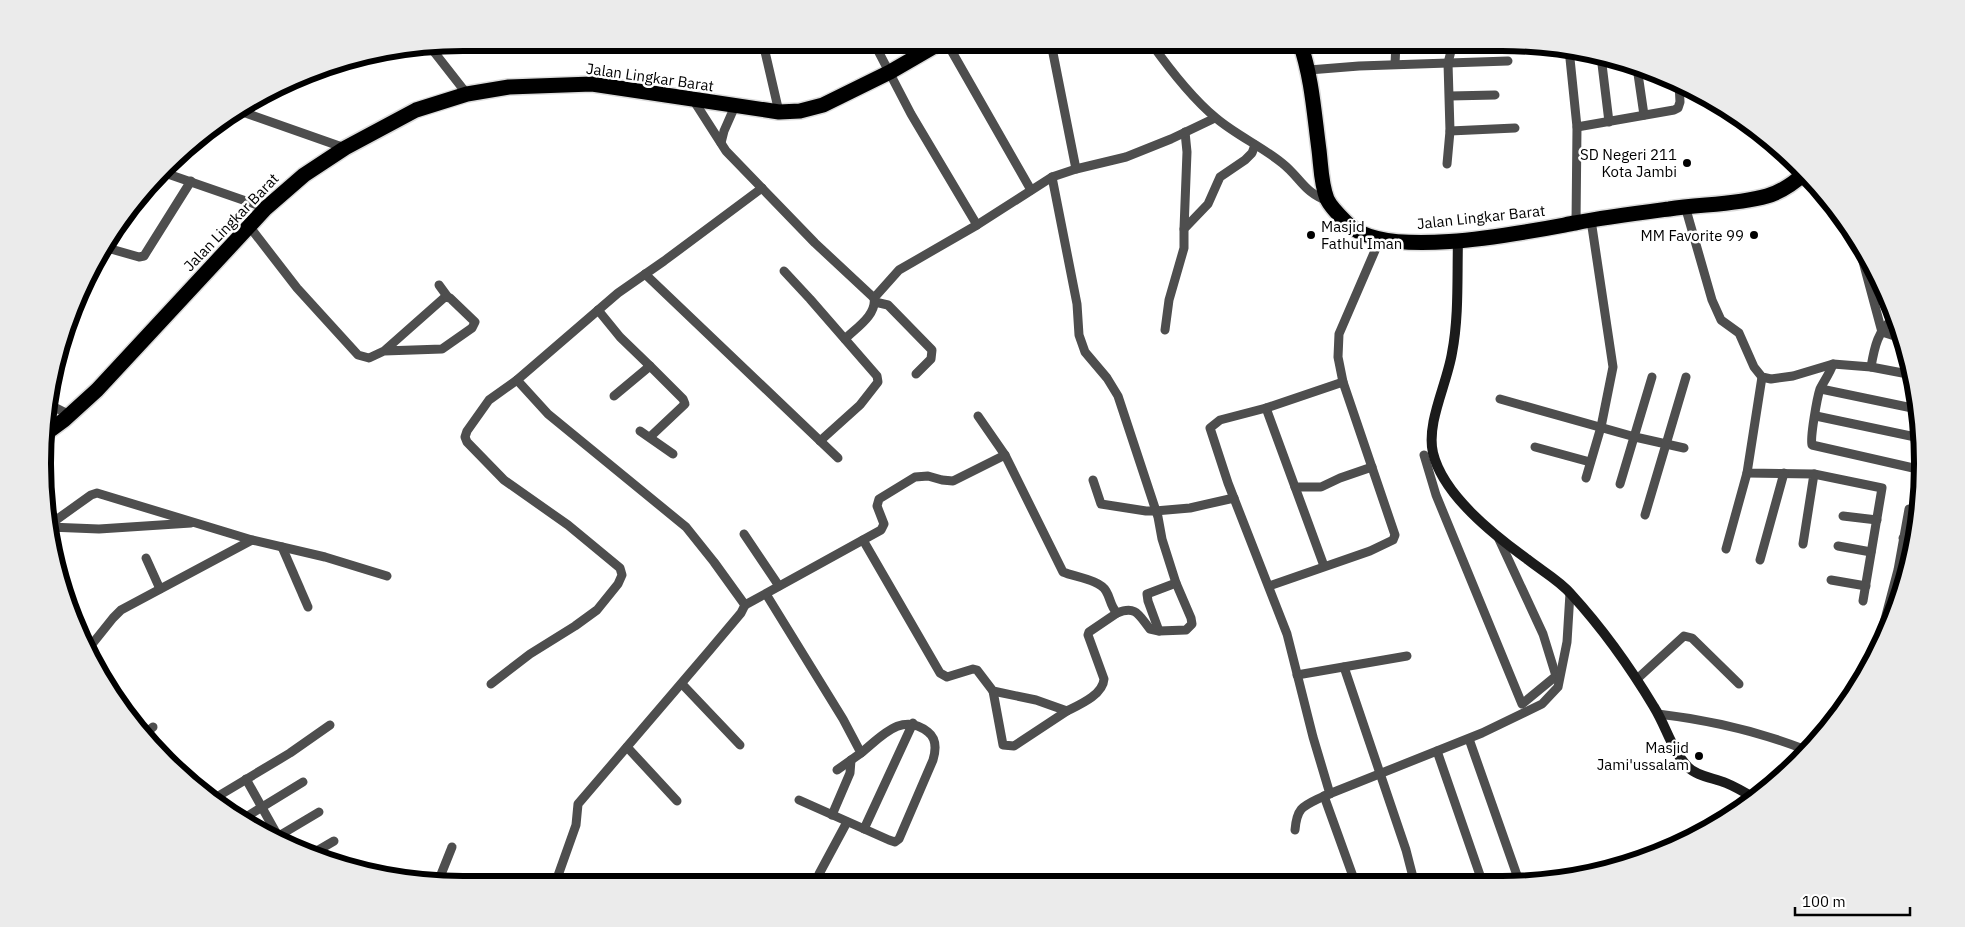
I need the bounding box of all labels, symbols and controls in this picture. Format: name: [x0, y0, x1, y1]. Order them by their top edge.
street label: Jalan Lingkar Barat: [585, 59, 715, 95]
place label: SD Negeri 211 Kota Jambi: [1580, 145, 1677, 181]
marker: SD Negeri 211 Kota Jambi: [1681, 157, 1693, 169]
street label: Jalan Lingkar Barat: [179, 169, 283, 275]
street label: Jalan Lingkar Barat: [1416, 201, 1546, 233]
place label: Masjid Fathul Iman: [1321, 217, 1402, 253]
place label: MM Favorite 99: [1641, 226, 1744, 245]
marker: Masjid Fathul Iman: [1305, 229, 1317, 241]
marker: MM Favorite 99: [1748, 229, 1760, 241]
place label: Masjid Jami'ussalam: [1597, 738, 1689, 774]
marker: Masjid Jami'ussalam: [1693, 750, 1705, 762]
scale bar: [1795, 884, 1910, 916]
text: 100 m: [1802, 892, 1846, 911]

